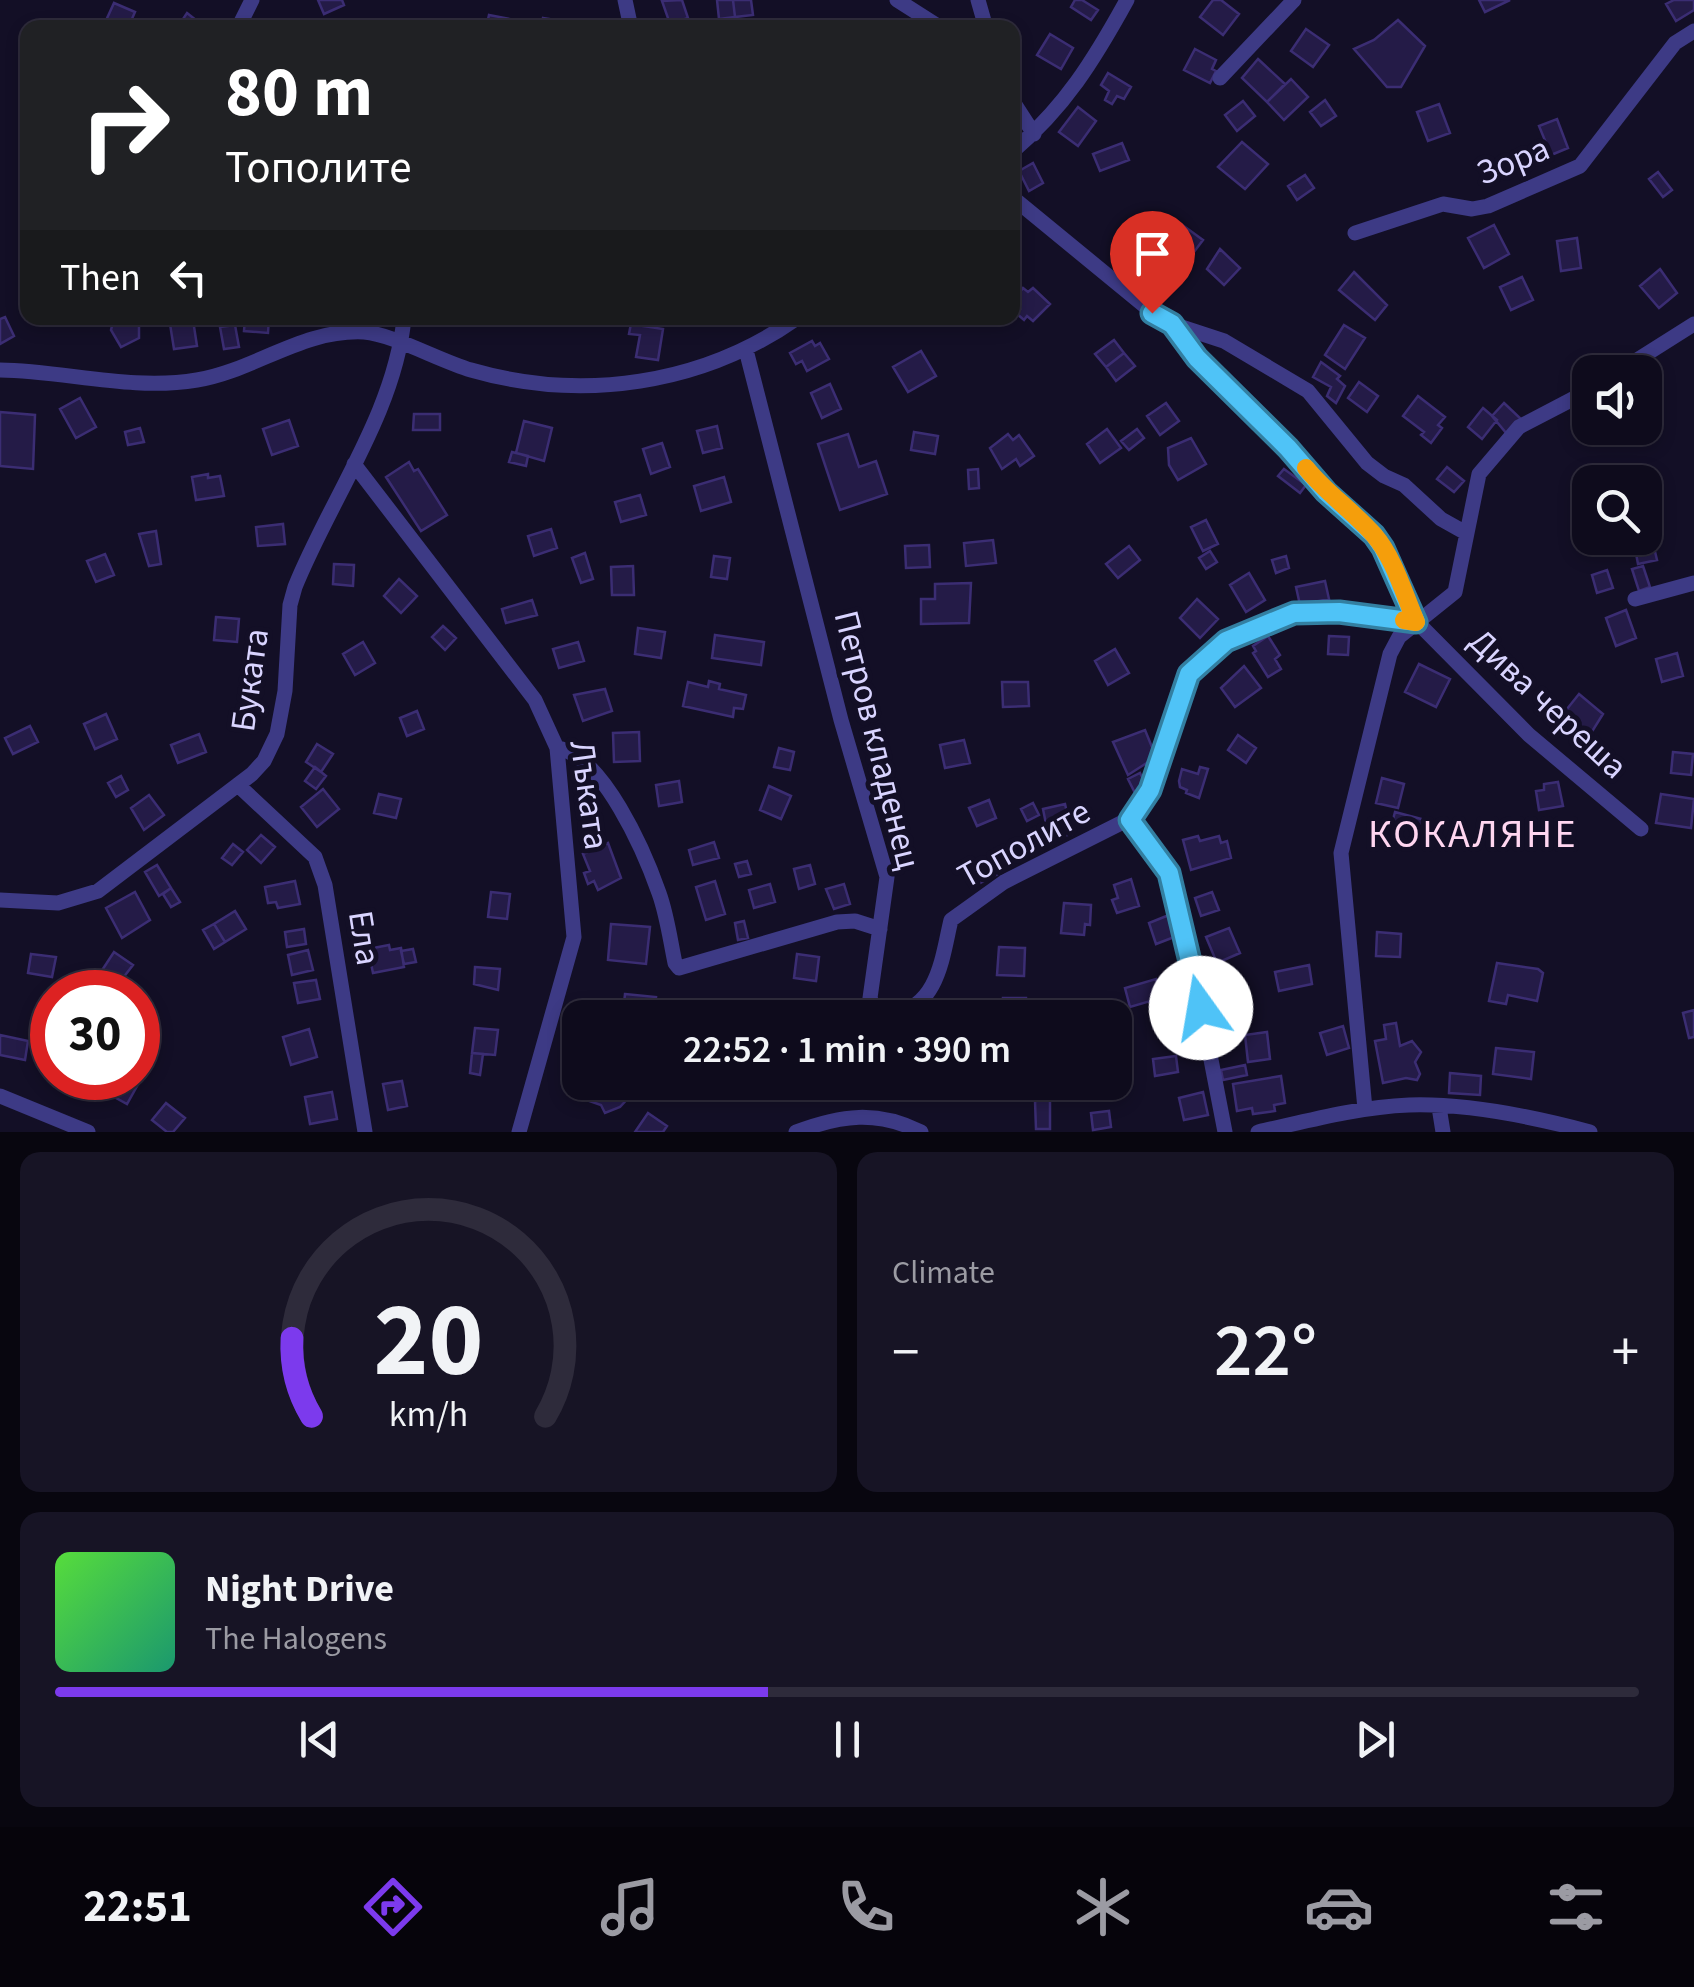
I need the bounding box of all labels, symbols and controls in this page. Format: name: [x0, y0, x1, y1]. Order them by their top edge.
text: 80 m: [225, 43, 373, 143]
icon: right: [60, 60, 190, 190]
street label: Зора: [1469, 124, 1557, 198]
text: Тополите: [225, 136, 412, 200]
pin: [1110, 211, 1195, 314]
icon: arrive: [1125, 226, 1180, 281]
icon: left: [161, 250, 216, 305]
text: Then: [60, 251, 141, 305]
map controls: [1572, 355, 1662, 555]
button: sound: [1572, 355, 1662, 445]
button: search: [1572, 465, 1662, 555]
street label: Петров кладенец: [821, 605, 933, 875]
street label: Дива череша: [1458, 617, 1638, 791]
street label: Буката: [218, 625, 282, 735]
street label: Лъката: [557, 737, 621, 853]
street label: Тополите: [948, 787, 1100, 901]
district label: КОКАЛЯНЕ: [1368, 806, 1578, 863]
street label: Ела: [335, 907, 393, 969]
position arrow: [1149, 956, 1253, 1060]
speed limit sign: 30: [30, 970, 160, 1100]
text: 22:52 · 1 min · 390 m: [683, 1023, 1011, 1077]
text: Climate: [892, 1250, 995, 1296]
text: 20: [374, 1268, 483, 1416]
text: 22°: [1214, 1298, 1317, 1405]
text: −: [892, 1314, 919, 1392]
text: +: [1612, 1314, 1639, 1392]
text: km/h: [389, 1389, 468, 1440]
text: Night Drive: [205, 1562, 394, 1616]
text: The Halogens: [205, 1616, 387, 1662]
icon: previous: [292, 1712, 347, 1767]
icon: pause: [820, 1712, 875, 1767]
icon: next: [1348, 1712, 1403, 1767]
icon: directions: [358, 1872, 428, 1942]
icon: music: [595, 1872, 665, 1942]
icon: phone: [831, 1872, 901, 1942]
icon: climate: [1068, 1872, 1138, 1942]
icon: car: [1304, 1872, 1374, 1942]
icon: filters: [1541, 1872, 1611, 1942]
text: 22:51: [83, 1875, 192, 1939]

